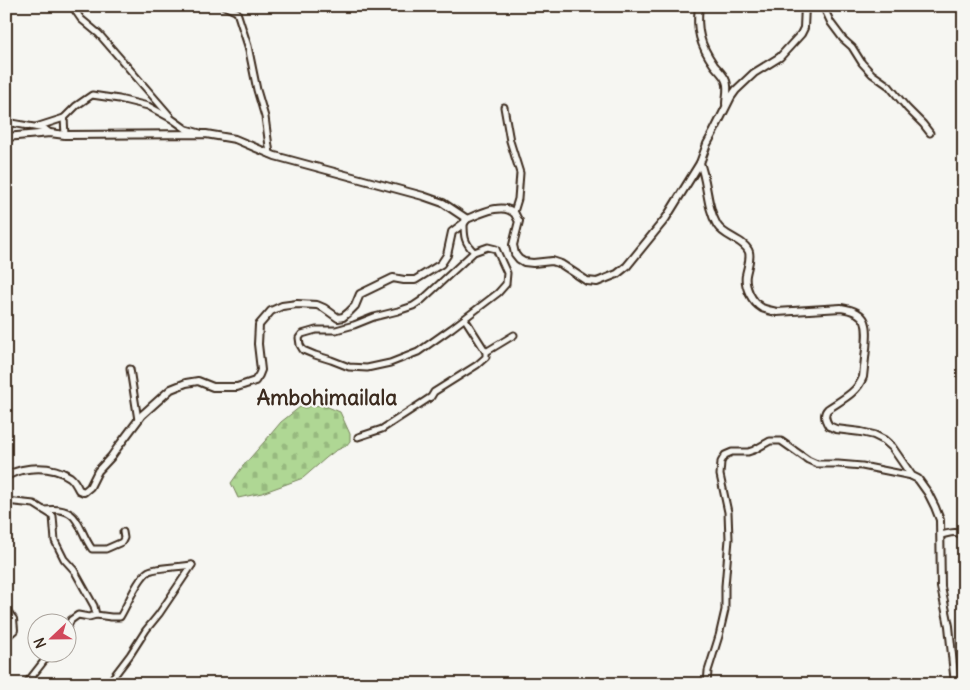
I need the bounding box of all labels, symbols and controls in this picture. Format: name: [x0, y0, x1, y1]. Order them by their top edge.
district label: Ambohimailala: [257, 384, 397, 411]
north arrow: [28, 612, 78, 662]
text: N: [30, 635, 50, 651]

